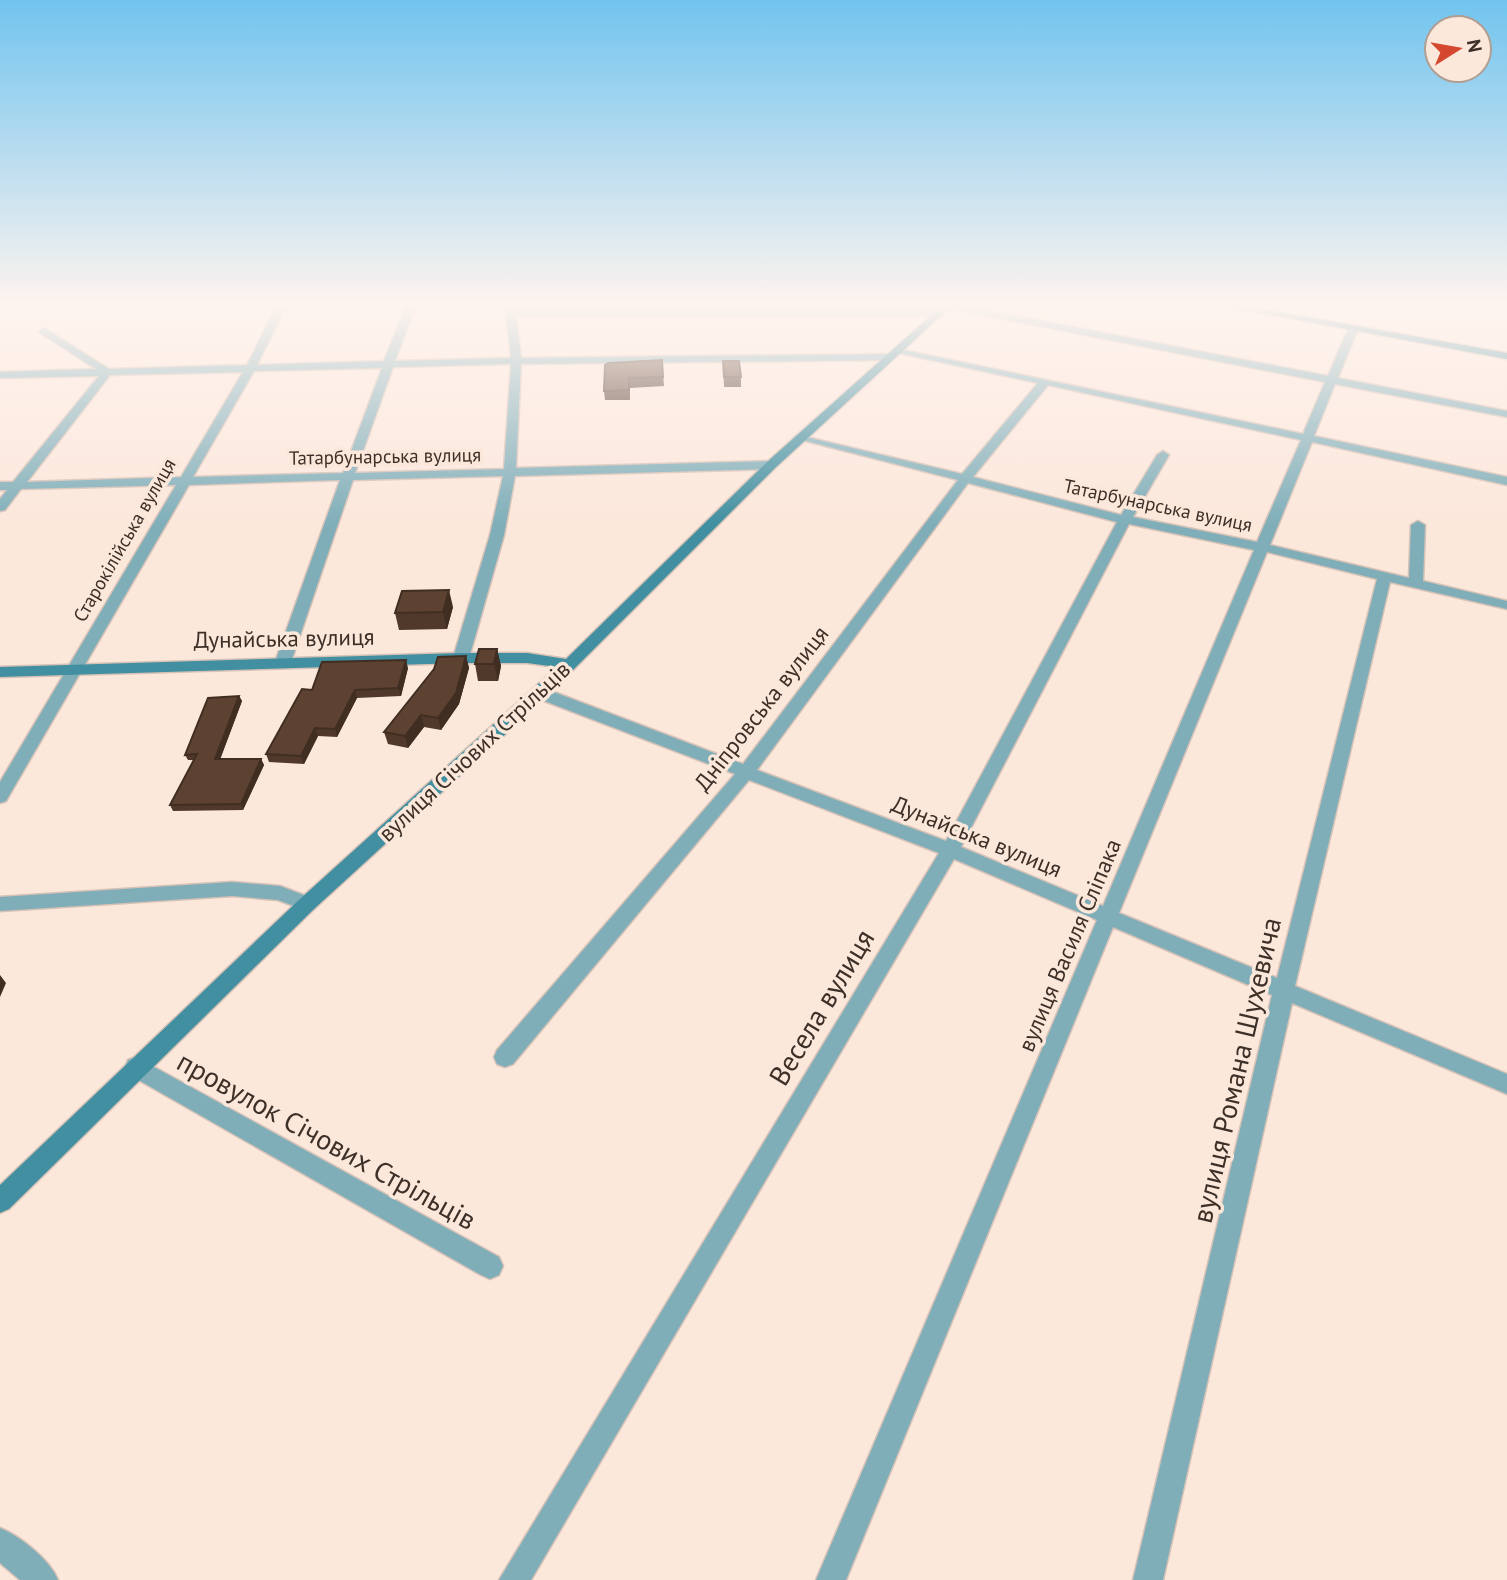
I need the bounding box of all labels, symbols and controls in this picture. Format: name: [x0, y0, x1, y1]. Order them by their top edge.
north arrow: [1423, 14, 1493, 84]
text: N: [1462, 37, 1488, 54]
street label: Татарбунарська вулиця: [289, 442, 481, 470]
street label: Старокілійська вулиця: [67, 454, 181, 626]
street label: Татарбунарська вулиця: [1061, 473, 1255, 537]
street label: Дніпровська вулиця: [687, 620, 835, 796]
street label: Дунайська вулиця: [193, 622, 375, 654]
street label: вулиця Січових Стрільців: [372, 654, 576, 848]
street label: Дунайська вулиця: [888, 789, 1066, 883]
street label: вулиця Василя Сліпака: [1011, 834, 1127, 1056]
street label: вулиця Романа Шухевича: [1183, 914, 1289, 1226]
street label: Весела вулиця: [760, 922, 882, 1092]
street label: провулок Січових Стрільців: [171, 1042, 483, 1238]

